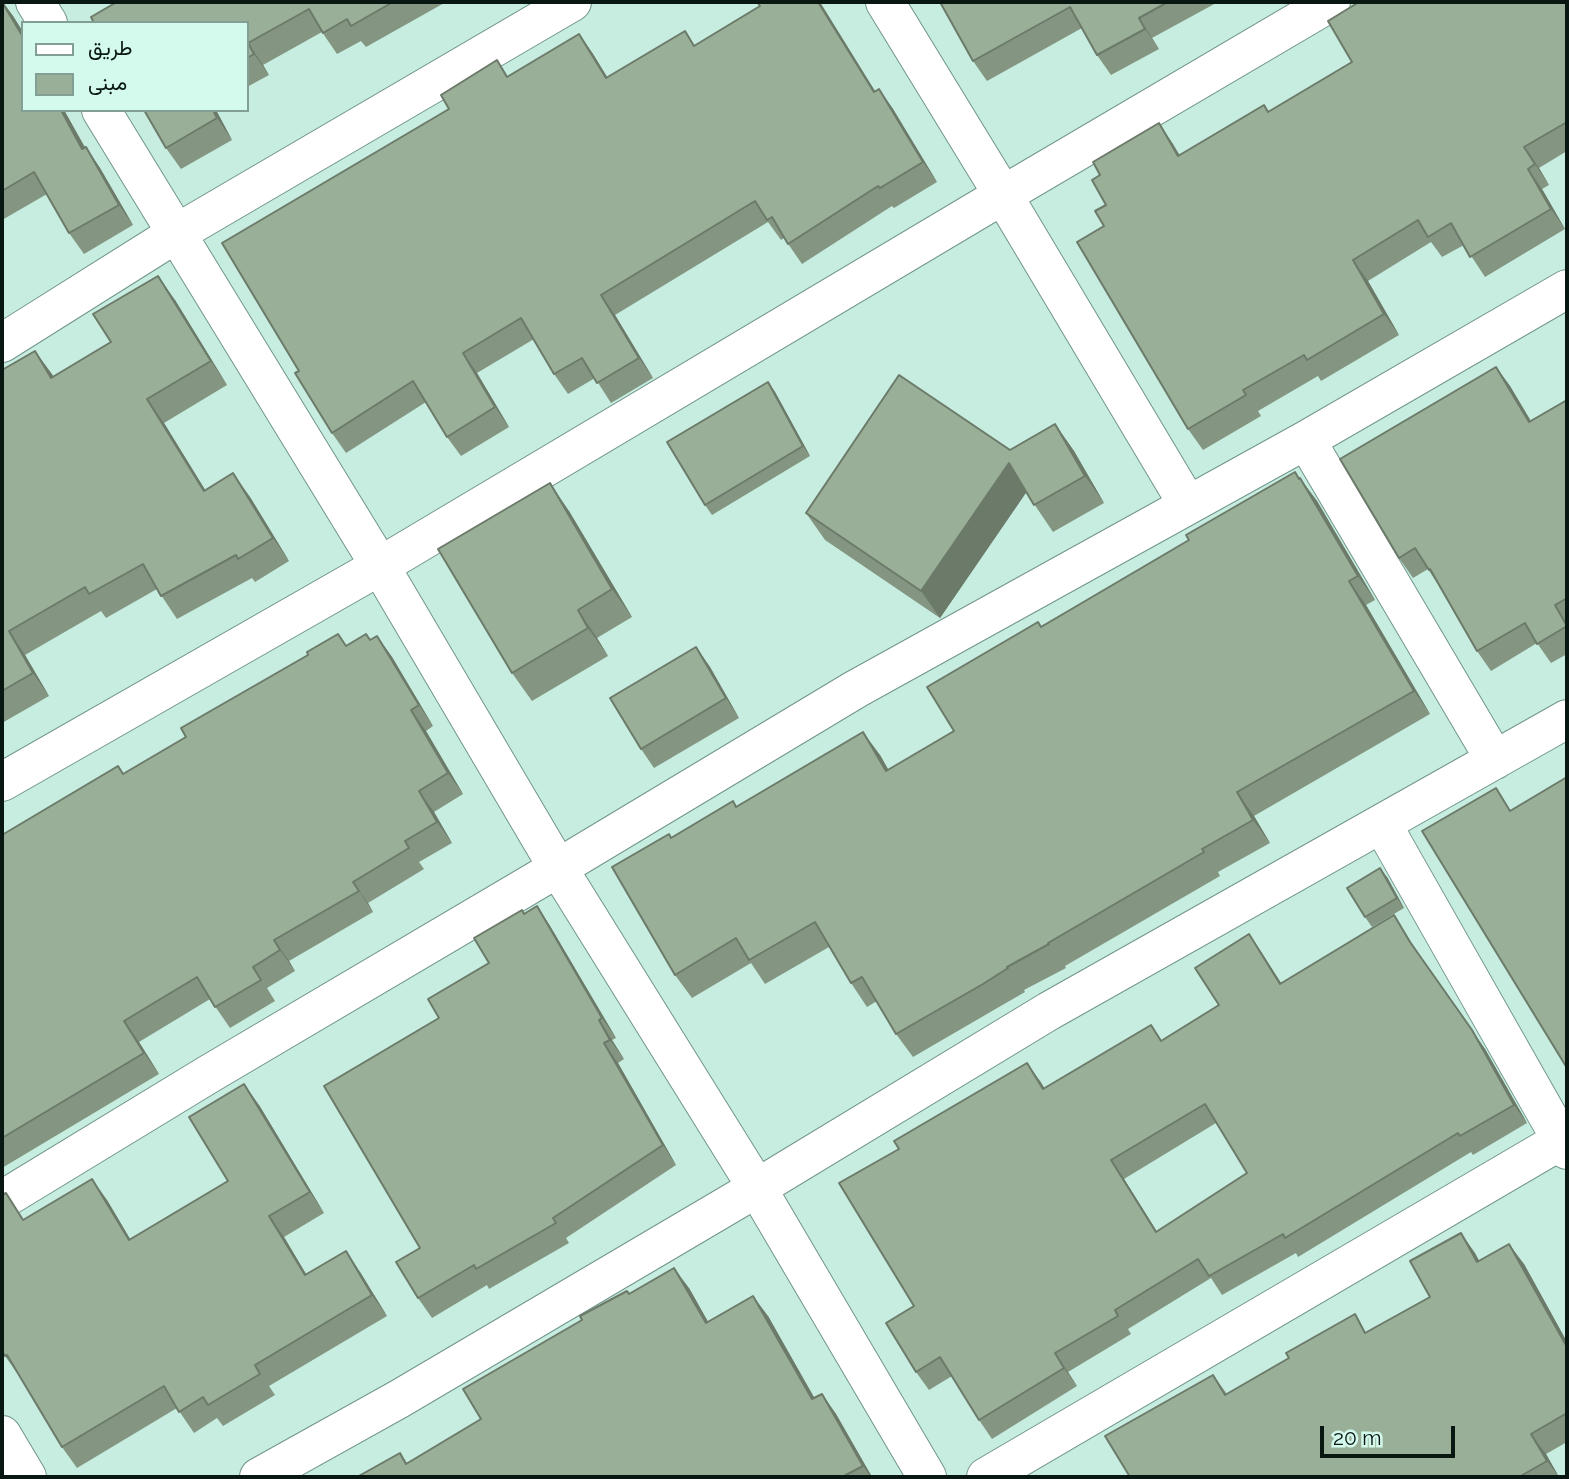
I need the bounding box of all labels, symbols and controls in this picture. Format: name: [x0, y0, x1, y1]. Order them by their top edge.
legend: [21, 21, 248, 112]
text: طريق: [88, 35, 133, 60]
text: مبنى: [88, 70, 127, 95]
scale bar: [1324, 1412, 1459, 1456]
text: 20 m: [1333, 1425, 1381, 1450]

